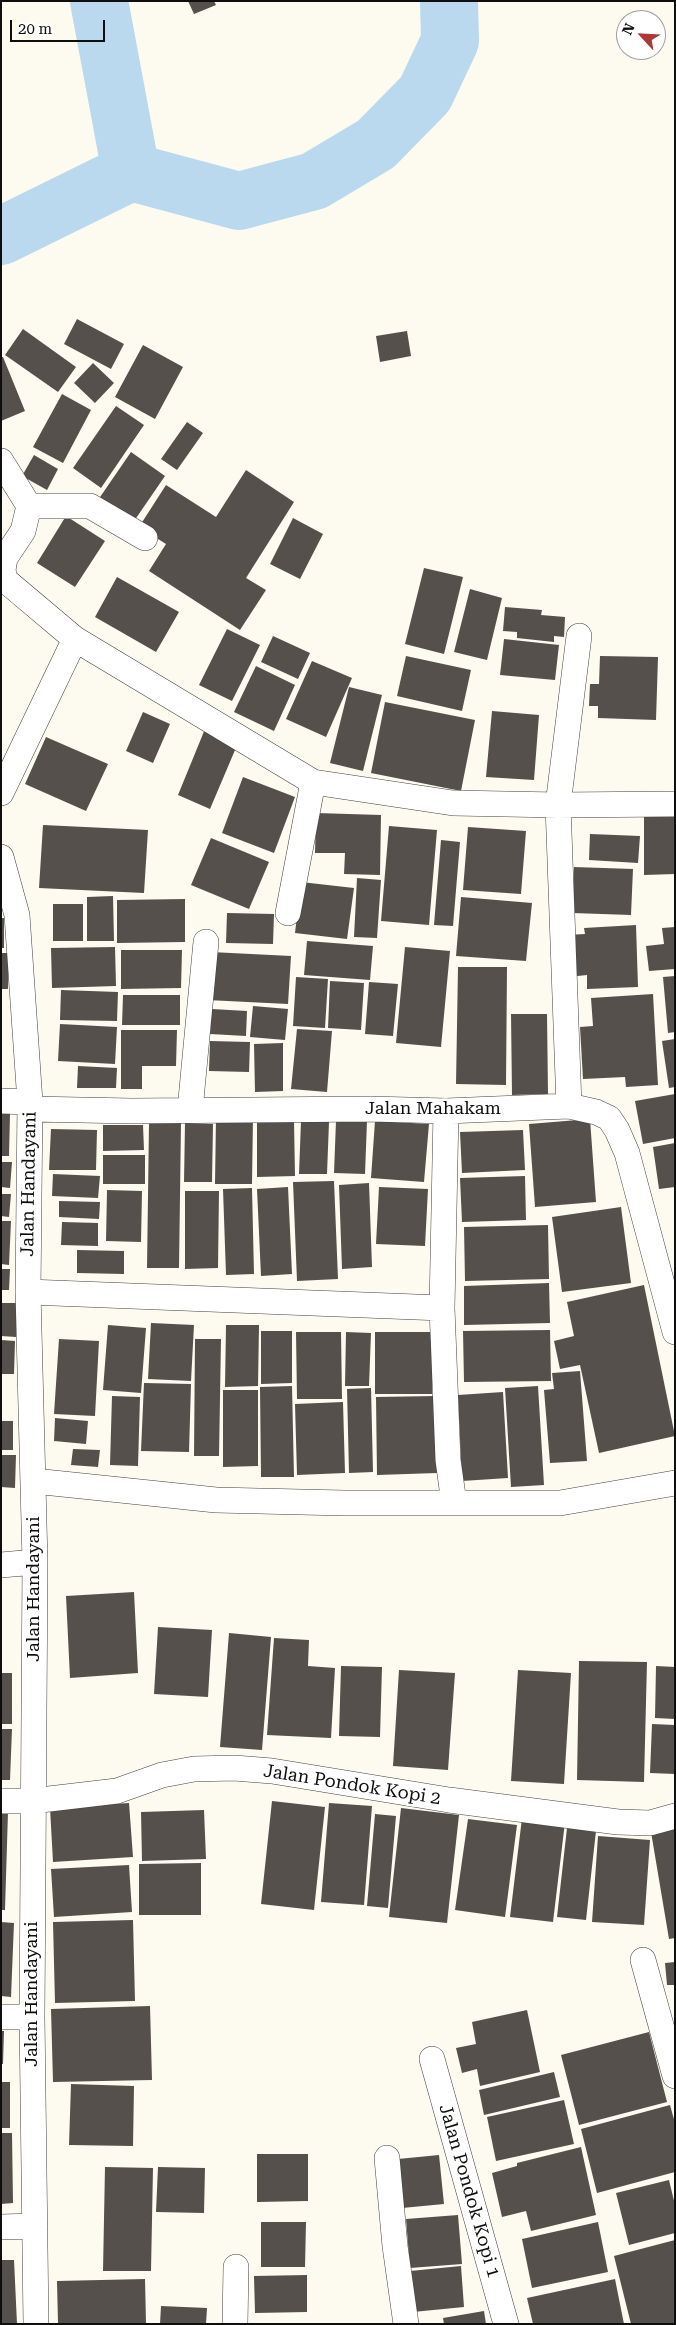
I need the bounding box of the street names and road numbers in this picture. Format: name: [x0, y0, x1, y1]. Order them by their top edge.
street label: Jalan Mahakam: [365, 1098, 501, 1120]
street label: Jalan Handayani: [17, 1111, 41, 1257]
street label: Jalan Handayani: [23, 1516, 45, 1662]
street label: Jalan Pondok Kopi 2: [262, 1760, 442, 1810]
street label: Jalan Handayani: [21, 1921, 43, 2067]
street label: Jalan Pondok Kopi 1: [434, 2102, 504, 2280]

